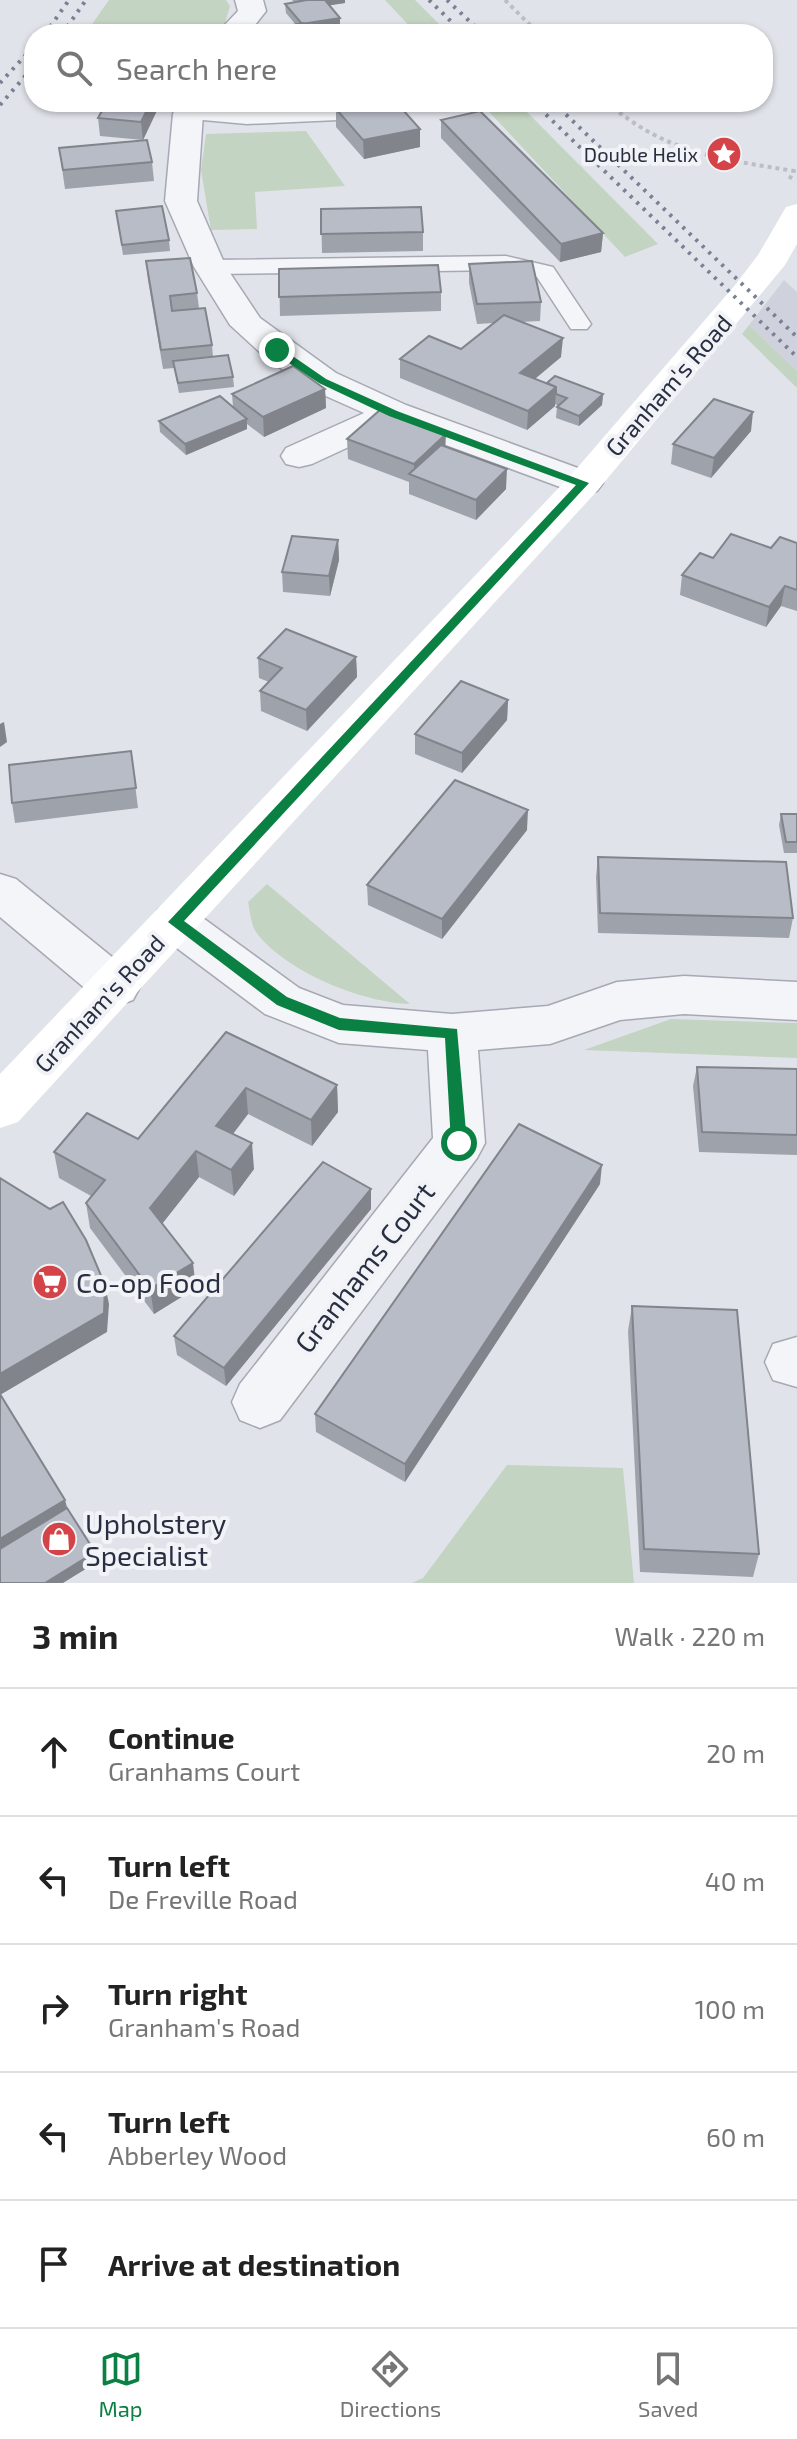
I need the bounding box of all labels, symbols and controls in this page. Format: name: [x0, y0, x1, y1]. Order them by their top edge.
search box: [24, 24, 773, 112]
icon: search: [52, 46, 96, 90]
text: Search here: [116, 50, 277, 86]
place icon: Double Helix: [705, 135, 743, 173]
place label: Double Helix: [584, 142, 698, 166]
street label: Granham's Road: [599, 308, 737, 462]
route end: [259, 332, 295, 368]
street label: Granham's Road: [28, 928, 170, 1078]
route start: [441, 1125, 477, 1161]
street label: Granhams Court: [287, 1175, 441, 1359]
supermarket icon: Co-op Food: [31, 1263, 69, 1301]
place label: Co-op Food: [76, 1265, 221, 1299]
place label: Upholstery Specialist: [85, 1506, 227, 1572]
shop icon: Upholstery Specialist: [40, 1520, 78, 1558]
text: 3 min: [32, 1615, 118, 1656]
text: Walk · 220 m: [614, 1620, 765, 1651]
text: Continue: [108, 1719, 235, 1755]
icon: ahead: [32, 1730, 76, 1774]
text: 20 m: [706, 1737, 765, 1768]
text: Granhams Court: [108, 1755, 300, 1786]
text: Turn left: [108, 1847, 230, 1883]
icon: left: [32, 1858, 76, 1902]
text: 40 m: [705, 1865, 765, 1896]
text: De Freville Road: [108, 1883, 298, 1914]
text: Turn right: [108, 1975, 248, 2011]
icon: right: [32, 1986, 76, 2030]
text: 100 m: [695, 1993, 765, 2024]
text: Granham's Road: [108, 2011, 300, 2042]
text: Turn left: [108, 2103, 230, 2139]
icon: left: [32, 2114, 76, 2158]
text: 60 m: [706, 2121, 765, 2152]
text: Abberley Wood: [108, 2139, 287, 2170]
icon: arrive: [32, 2242, 76, 2286]
text: Arrive at destination: [108, 2246, 400, 2282]
tab: Map: [99, 2347, 143, 2421]
tab: Directions: [340, 2347, 441, 2421]
tab: Saved: [638, 2347, 698, 2421]

